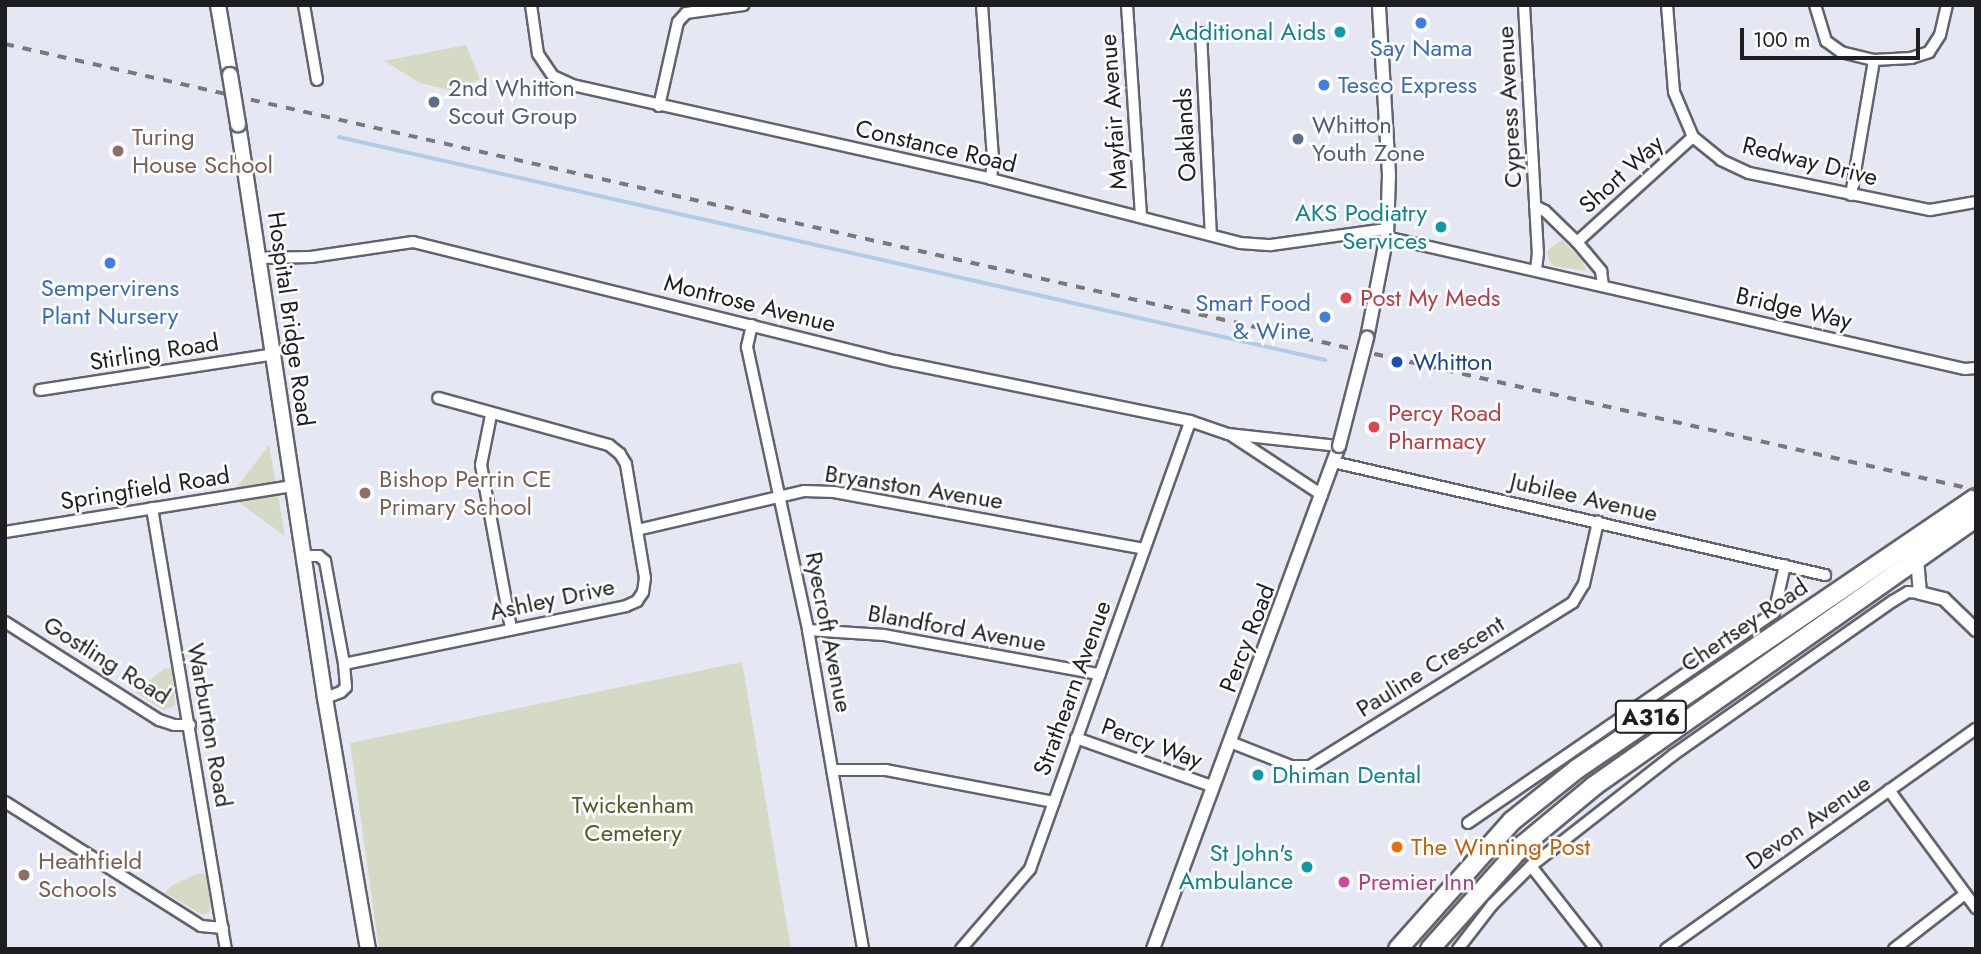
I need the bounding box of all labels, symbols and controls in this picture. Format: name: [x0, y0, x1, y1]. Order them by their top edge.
scale bar: [1743, 14, 1923, 58]
marker: Say Nama: [1413, 15, 1429, 31]
place label: Additional Aids: [1169, 18, 1326, 46]
marker: Additional Aids: [1332, 24, 1348, 40]
street label: Cypress Avenue: [1490, 25, 1528, 189]
text: 100 m: [1753, 25, 1810, 55]
street label: Mayfair Avenue: [1093, 33, 1133, 191]
place label: Say Nama: [1370, 34, 1472, 62]
place label: Tesco Express: [1338, 71, 1477, 99]
place label: 2nd Whitton Scout Group: [448, 74, 577, 130]
marker: Tesco Express: [1316, 77, 1332, 93]
street label: Oaklands: [1168, 87, 1202, 183]
marker: 2nd Whitton Scout Group: [426, 94, 442, 110]
place label: Whitton Youth Zone: [1312, 111, 1425, 167]
street label: Constance Road: [853, 113, 1019, 179]
place label: Turing House School: [132, 123, 273, 179]
street label: Short Way: [1573, 129, 1669, 219]
street label: Redway Drive: [1739, 130, 1881, 192]
marker: Whitton Youth Zone: [1290, 131, 1306, 147]
marker: Turing House School: [110, 143, 126, 159]
place label: AKS Podiatry Services: [1295, 199, 1427, 255]
street label: Hospital Bridge Road: [262, 210, 320, 428]
marker: AKS Podiatry Services: [1433, 219, 1449, 235]
marker: Sempervirens Plant Nursery: [102, 255, 118, 271]
street label: Montrose Avenue: [661, 268, 839, 338]
place label: Sempervirens Plant Nursery: [41, 274, 179, 330]
street label: Bridge Way: [1733, 281, 1855, 335]
place label: Post My Meds: [1360, 284, 1501, 312]
place label: Smart Food & Wine: [1195, 289, 1311, 345]
marker: Post My Meds: [1338, 290, 1354, 306]
marker: Smart Food & Wine: [1317, 309, 1333, 325]
street label: Stirling Road: [87, 328, 221, 376]
place label: Whitton: [1413, 348, 1493, 376]
marker: Whitton: [1387, 352, 1407, 372]
place label: Percy Road Pharmacy: [1388, 399, 1502, 455]
marker: Percy Road Pharmacy: [1366, 419, 1382, 435]
street label: Bryanston Avenue: [823, 459, 1005, 515]
street label: Springfield Road: [58, 460, 232, 516]
place label: Bishop Perrin CE Primary School: [379, 465, 552, 521]
street label: Jubilee Avenue: [1507, 466, 1661, 528]
marker: Bishop Perrin CE Primary School: [357, 485, 373, 501]
street label: Ryecroft Avenue: [799, 549, 859, 715]
street label: Ashley Drive: [487, 572, 617, 626]
street label: Chertsey Road: [1675, 572, 1813, 678]
street label: Percy Road: [1213, 580, 1281, 696]
street label: Strathearn Avenue: [1027, 597, 1117, 779]
street label: Blandford Avenue: [866, 598, 1048, 658]
street label: Pauline Crescent: [1351, 609, 1509, 723]
street label: Gostling Road: [38, 610, 176, 710]
street label: Warburton Road: [181, 641, 239, 809]
road number: A316: [1614, 698, 1688, 736]
street label: Percy Way: [1098, 711, 1206, 775]
place label: Dhiman Dental: [1272, 761, 1421, 789]
marker: Dhiman Dental: [1250, 767, 1266, 783]
street label: Devon Avenue: [1740, 768, 1876, 876]
park label: Twickenham Cemetery: [572, 791, 694, 847]
place label: The Winning Post: [1411, 833, 1590, 861]
place label: St John's Ambulance: [1179, 839, 1293, 895]
marker: The Winning Post: [1389, 839, 1405, 855]
place label: Heathfield Schools: [38, 847, 142, 903]
marker: St John's Ambulance: [1299, 859, 1315, 875]
marker: Heathfield Schools: [16, 867, 32, 883]
place label: Premier Inn: [1358, 868, 1475, 896]
marker: Premier Inn: [1336, 874, 1352, 890]

